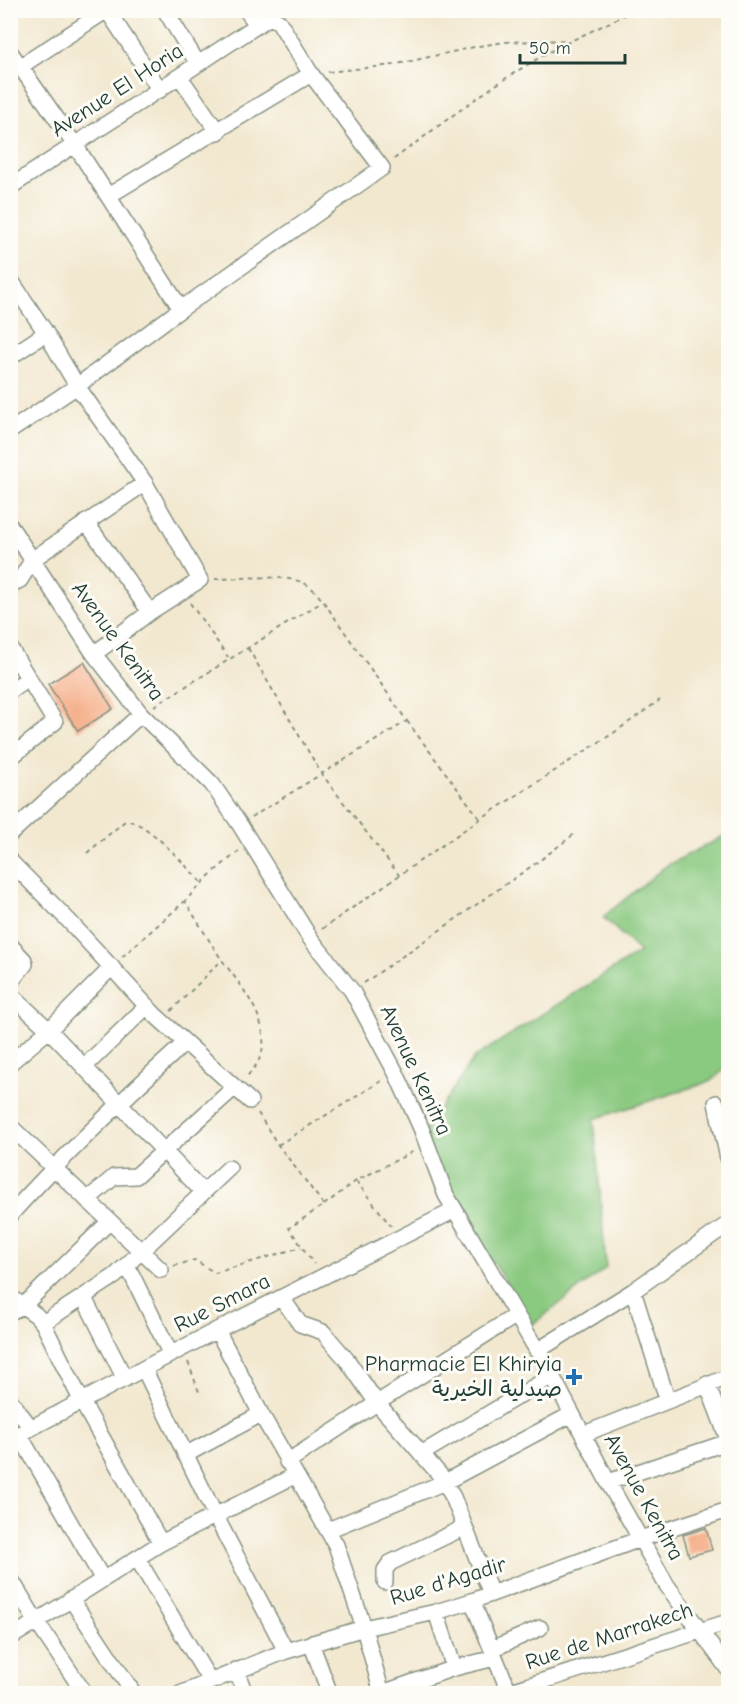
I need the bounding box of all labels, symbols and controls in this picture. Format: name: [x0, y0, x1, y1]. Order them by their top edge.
scale bar: [520, 27, 625, 65]
street label: Avenue El Horia: [46, 38, 188, 142]
text: 50 m: [529, 38, 571, 59]
street label: Avenue Kenitra: [66, 576, 170, 706]
street label: Avenue Kenitra: [374, 1001, 458, 1139]
street label: Rue Smara: [170, 1268, 274, 1338]
place label: Pharmacie El Khiryia صيدلية الخيرية: [365, 1351, 562, 1402]
marker: Pharmacie El Khiryia صيدلية الخيرية: [567, 1370, 581, 1384]
street label: Avenue Kenitra: [598, 1429, 690, 1565]
street label: Rue d'Agadir: [387, 1551, 509, 1611]
street label: Rue de Marrakech: [522, 1597, 696, 1675]

